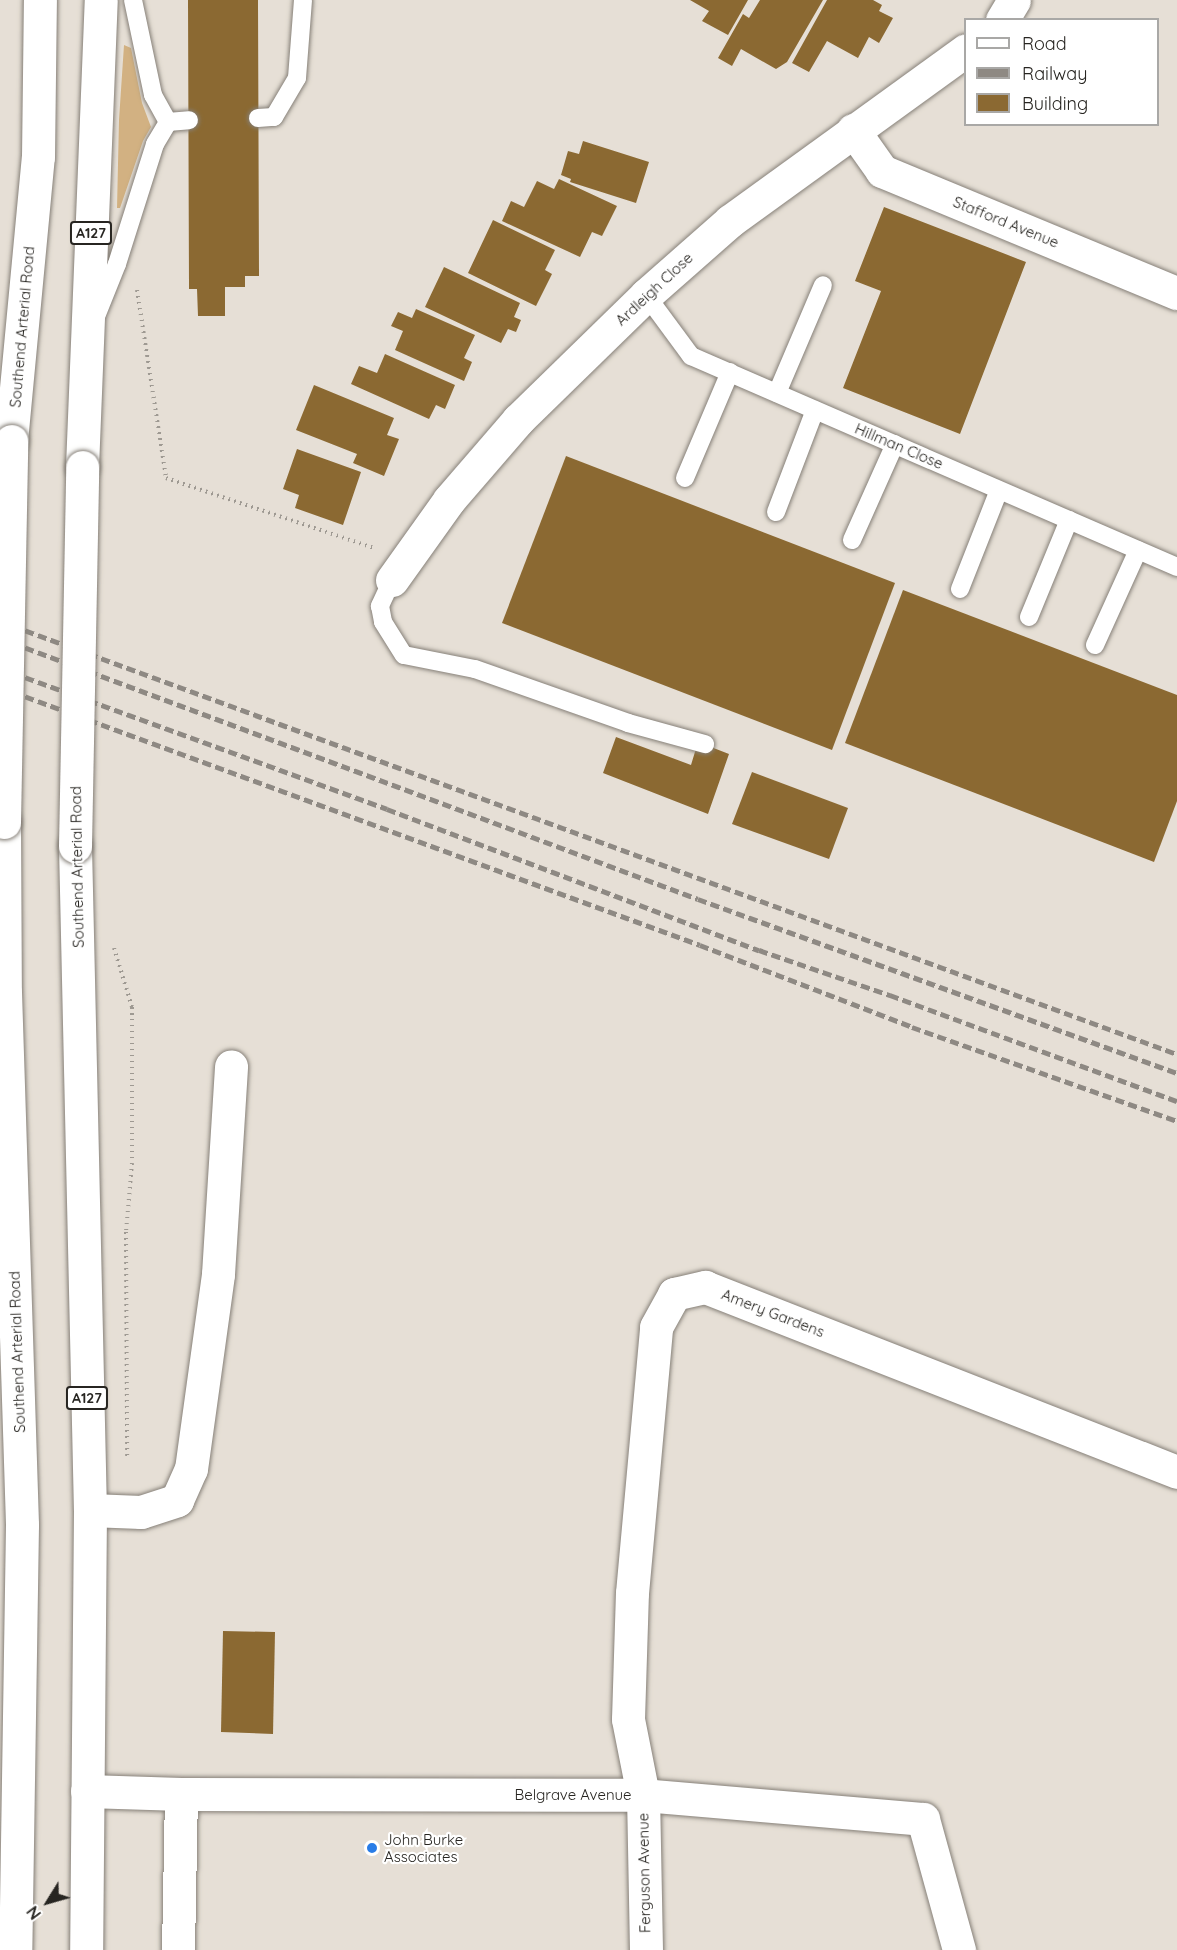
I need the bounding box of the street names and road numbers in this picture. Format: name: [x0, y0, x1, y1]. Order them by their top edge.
street label: Stafford Avenue: [951, 193, 1061, 251]
road number: A127: [68, 222, 113, 244]
street label: Southend Arterial Road: [6, 246, 38, 408]
street label: Ardleigh Close: [612, 249, 696, 329]
street label: Hillman Close: [852, 419, 946, 473]
street label: Southend Arterial Road: [67, 786, 87, 948]
street label: Southend Arterial Road: [5, 1271, 29, 1433]
street label: Amery Gardens: [719, 1285, 827, 1341]
road number: A127: [64, 1387, 110, 1409]
street label: Belgrave Avenue: [514, 1786, 632, 1804]
street label: Ferguson Avenue: [634, 1813, 654, 1933]

